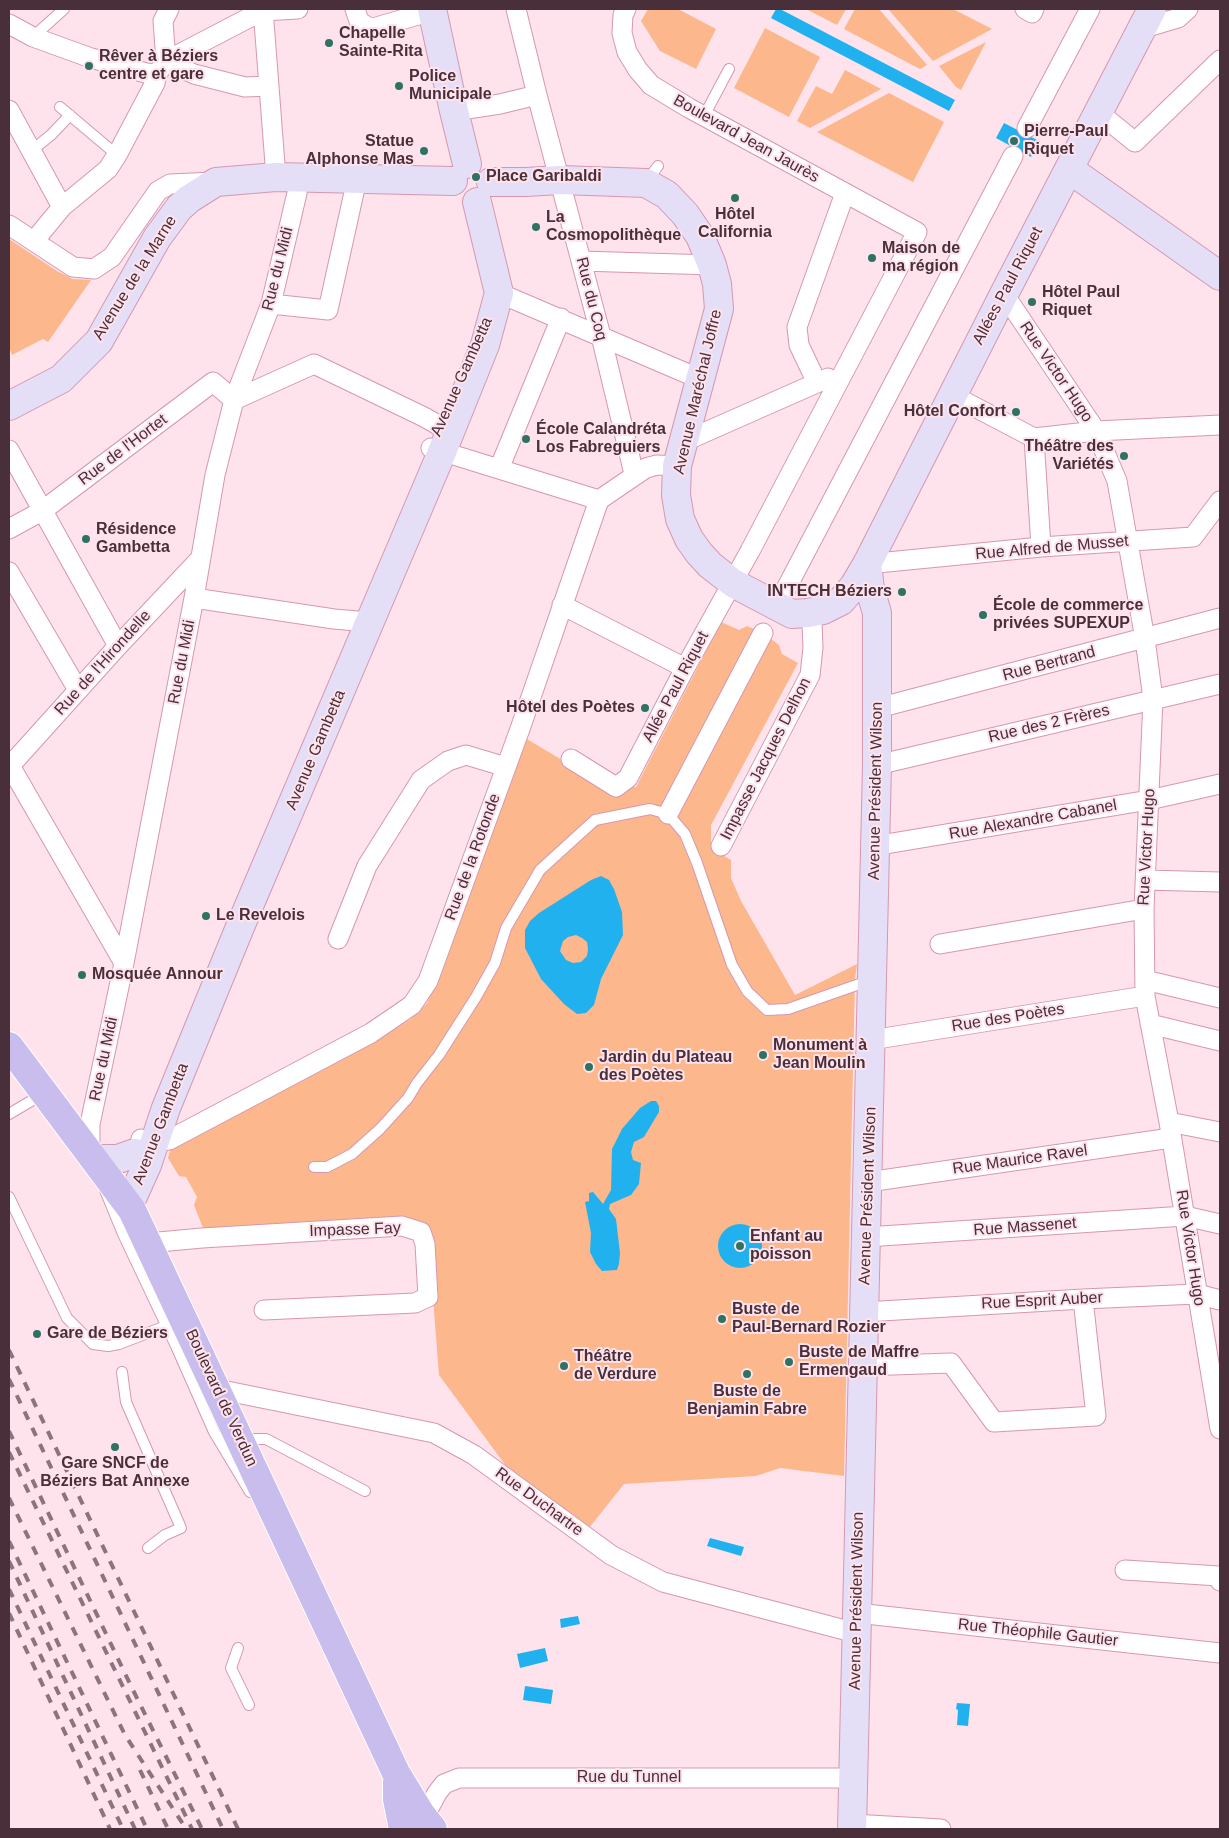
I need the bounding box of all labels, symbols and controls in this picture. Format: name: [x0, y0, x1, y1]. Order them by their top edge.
place label: Chapelle Sainte-Rita: [339, 24, 423, 62]
marker: Chapelle Sainte-Rita: [323, 37, 335, 49]
place label: Rêver à Béziers centre et gare: [99, 47, 218, 85]
marker: Rêver à Béziers centre et gare: [83, 60, 95, 72]
place label: Police Municipale: [409, 67, 492, 105]
marker: Police Municipale: [393, 80, 405, 92]
street label: Boulevard Jean Jaurès: [670, 91, 822, 187]
place label: Pierre-Paul Riquet: [1024, 122, 1108, 160]
place label: Statue Alphonse Mas: [306, 132, 414, 170]
marker: Pierre-Paul Riquet: [1008, 135, 1020, 147]
marker: Statue Alphonse Mas: [418, 145, 430, 157]
place label: Place Garibaldi: [486, 167, 602, 187]
marker: Place Garibaldi: [470, 171, 482, 183]
marker: Hôtel California: [729, 192, 741, 204]
place label: Hôtel California: [698, 205, 772, 243]
place label: La Cosmopolithèque: [546, 208, 681, 246]
street label: Avenue de la Marne: [89, 212, 181, 344]
marker: La Cosmopolithèque: [530, 221, 542, 233]
street label: Allées Paul Riquet: [969, 224, 1047, 348]
street label: Rue du Midi: [258, 225, 298, 313]
place label: Maison de ma région: [882, 239, 960, 277]
marker: Maison de ma région: [866, 252, 878, 264]
street label: Rue du Coq: [571, 255, 611, 343]
place label: Hôtel Paul Riquet: [1042, 283, 1120, 321]
marker: Hôtel Paul Riquet: [1026, 296, 1038, 308]
street label: Avenue Maréchal Joffre: [670, 308, 726, 476]
street label: Avenue Gambetta: [427, 314, 497, 440]
street label: Rue Victor Hugo: [1015, 318, 1097, 426]
place label: Hôtel Confort: [904, 402, 1006, 422]
marker: Hôtel Confort: [1010, 406, 1022, 418]
street label: Rue de l'Hortet: [75, 410, 171, 490]
place label: École Calandréta Los Fabreguiers: [536, 420, 666, 458]
marker: École Calandréta Los Fabreguiers: [520, 433, 532, 445]
place label: Théâtre des Variétés: [1024, 437, 1114, 475]
marker: Théâtre des Variétés: [1118, 450, 1130, 462]
place label: Résidence Gambetta: [96, 520, 176, 558]
street label: Rue Alfred de Musset: [975, 532, 1129, 564]
marker: Résidence Gambetta: [80, 533, 92, 545]
place label: IN'TECH Béziers: [767, 582, 892, 602]
marker: IN'TECH Béziers: [896, 586, 908, 598]
place label: École de commerce privées SUPEXUP: [993, 596, 1143, 634]
street label: Rue de l'Hirondelle: [51, 607, 155, 719]
marker: École de commerce privées SUPEXUP: [977, 609, 989, 621]
street label: Rue du Midi: [164, 618, 200, 706]
street label: Allée Paul Riquet: [639, 628, 713, 746]
street label: Rue Bertrand: [1001, 642, 1097, 686]
street label: Impasse Jacques Delhon: [717, 675, 815, 843]
street label: Avenue Gambetta: [282, 687, 350, 813]
place label: Hôtel des Poètes: [506, 698, 635, 718]
street label: Rue des 2 Frères: [987, 701, 1111, 747]
marker: Hôtel des Poètes: [639, 702, 651, 714]
street label: Avenue Président Wilson: [865, 702, 887, 880]
street label: Rue Victor Hugo: [1134, 788, 1160, 906]
street label: Rue de la Rotonde: [441, 791, 505, 923]
street label: Rue Alexandre Cabanel: [948, 796, 1118, 844]
place label: Le Revelois: [216, 906, 305, 926]
marker: Le Revelois: [200, 910, 212, 922]
place label: Mosquée Annour: [92, 965, 223, 985]
marker: Mosquée Annour: [76, 969, 88, 981]
street label: Rue des Poètes: [950, 1000, 1066, 1036]
street label: Rue du Midi: [86, 1015, 122, 1103]
place label: Monument à Jean Moulin: [773, 1036, 867, 1074]
place label: Jardin du Plateau des Poètes: [599, 1048, 732, 1086]
marker: Monument à Jean Moulin: [757, 1049, 769, 1061]
street label: Avenue Gambetta: [129, 1060, 193, 1188]
marker: Jardin du Plateau des Poètes: [583, 1061, 595, 1073]
street label: Avenue Président Wilson: [855, 1106, 881, 1286]
street label: Rue Maurice Ravel: [951, 1141, 1089, 1179]
street label: Rue Victor Hugo: [1171, 1189, 1209, 1307]
street label: Rue Massenet: [973, 1214, 1077, 1240]
street label: Impasse Fay: [309, 1219, 401, 1241]
place label: Enfant au poisson: [750, 1227, 823, 1265]
marker: Enfant au poisson: [734, 1240, 746, 1252]
street label: Rue Esprit Auber: [981, 1288, 1103, 1314]
place label: Buste de Paul-Bernard Rozier: [732, 1300, 886, 1338]
marker: Buste de Paul-Bernard Rozier: [716, 1313, 728, 1325]
place label: Gare de Béziers: [47, 1324, 168, 1344]
street label: Boulevard de Verdun: [181, 1326, 261, 1470]
marker: Gare de Béziers: [31, 1328, 43, 1340]
place label: Buste de Maffre Ermengaud: [799, 1343, 919, 1381]
place label: Théâtre de Verdure: [574, 1347, 657, 1385]
marker: Buste de Maffre Ermengaud: [783, 1356, 795, 1368]
marker: Théâtre de Verdure: [558, 1360, 570, 1372]
marker: Buste de Benjamin Fabre: [741, 1368, 753, 1380]
place label: Buste de Benjamin Fabre: [687, 1382, 807, 1420]
marker: Gare SNCF de Béziers Bat Annexe: [109, 1441, 121, 1453]
place label: Gare SNCF de Béziers Bat Annexe: [40, 1454, 190, 1492]
street label: Rue Duchartre: [491, 1464, 587, 1540]
street label: Avenue Président Wilson: [846, 1512, 868, 1690]
street label: Rue Théophile Gautier: [957, 1615, 1119, 1651]
street label: Rue du Tunnel: [577, 1768, 681, 1788]

